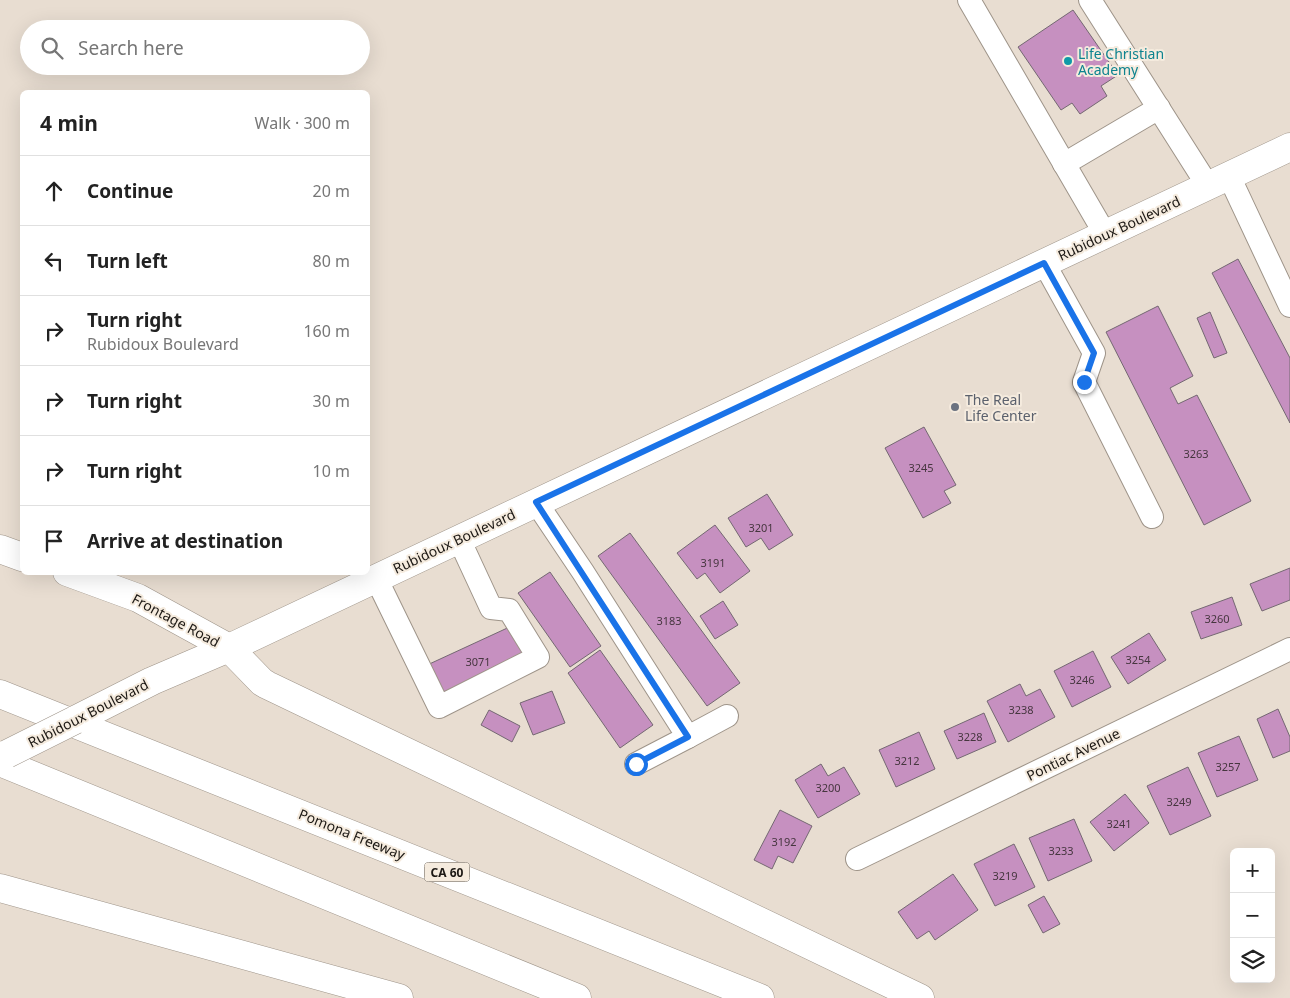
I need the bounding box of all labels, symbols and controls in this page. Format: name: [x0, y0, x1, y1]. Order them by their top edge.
search box: [20, 20, 370, 75]
icon: search: [38, 34, 66, 62]
text: Search here: [78, 35, 184, 61]
place label: Life Christian Academy: [1078, 44, 1164, 79]
marker: Life Christian Academy: [1062, 55, 1074, 67]
text: 4 min: [40, 109, 98, 137]
text: Walk · 300 m: [255, 112, 350, 134]
icon: ahead: [40, 177, 68, 205]
text: Continue: [87, 178, 173, 204]
text: 20 m: [313, 180, 350, 202]
street label: Rubidoux Boulevard: [1055, 191, 1183, 265]
icon: left: [40, 247, 68, 275]
text: Turn left: [87, 248, 168, 274]
text: 80 m: [313, 250, 350, 272]
text: Turn right: [87, 307, 182, 333]
icon: right: [40, 317, 68, 345]
text: 160 m: [303, 320, 350, 342]
text: Rubidoux Boulevard: [87, 333, 239, 355]
route end: [1073, 371, 1096, 394]
icon: right: [40, 387, 68, 415]
text: Turn right: [87, 388, 182, 414]
text: 30 m: [313, 390, 350, 412]
place label: The Real Life Center: [965, 390, 1037, 425]
marker: The Real Life Center: [949, 401, 961, 413]
house number: 3263: [1183, 446, 1209, 461]
icon: right: [40, 457, 68, 485]
text: Turn right: [87, 458, 182, 484]
text: 10 m: [313, 460, 350, 482]
house number: 3245: [908, 460, 934, 475]
street label: Rubidoux Boulevard: [390, 504, 518, 578]
house number: 3201: [748, 520, 774, 535]
icon: arrive: [40, 527, 68, 555]
text: Arrive at destination: [87, 528, 283, 554]
house number: 3191: [700, 555, 726, 570]
street label: Frontage Road: [129, 589, 223, 651]
house number: 3260: [1204, 611, 1230, 626]
house number: 3183: [656, 613, 682, 628]
house number: 3254: [1125, 652, 1151, 667]
house number: 3071: [465, 654, 491, 669]
house number: 3246: [1069, 672, 1095, 687]
street label: Rubidoux Boulevard: [24, 674, 152, 752]
house number: 3238: [1008, 702, 1034, 717]
street label: Pontiac Avenue: [1023, 723, 1123, 785]
house number: 3228: [957, 729, 983, 744]
route start: [625, 753, 648, 776]
house number: 3212: [894, 753, 920, 768]
house number: 3257: [1215, 759, 1241, 774]
house number: 3200: [815, 780, 841, 795]
house number: 3249: [1166, 794, 1192, 809]
street label: Pomona Freeway: [296, 804, 409, 864]
house number: 3241: [1106, 816, 1132, 831]
house number: 3192: [771, 834, 797, 849]
house number: 3233: [1048, 843, 1074, 858]
map controls: [1230, 848, 1275, 983]
button: +: [1230, 848, 1275, 893]
road number: CA 60: [424, 862, 470, 882]
house number: 3219: [992, 868, 1018, 883]
button: −: [1230, 893, 1275, 938]
button: layers: [1230, 938, 1275, 983]

